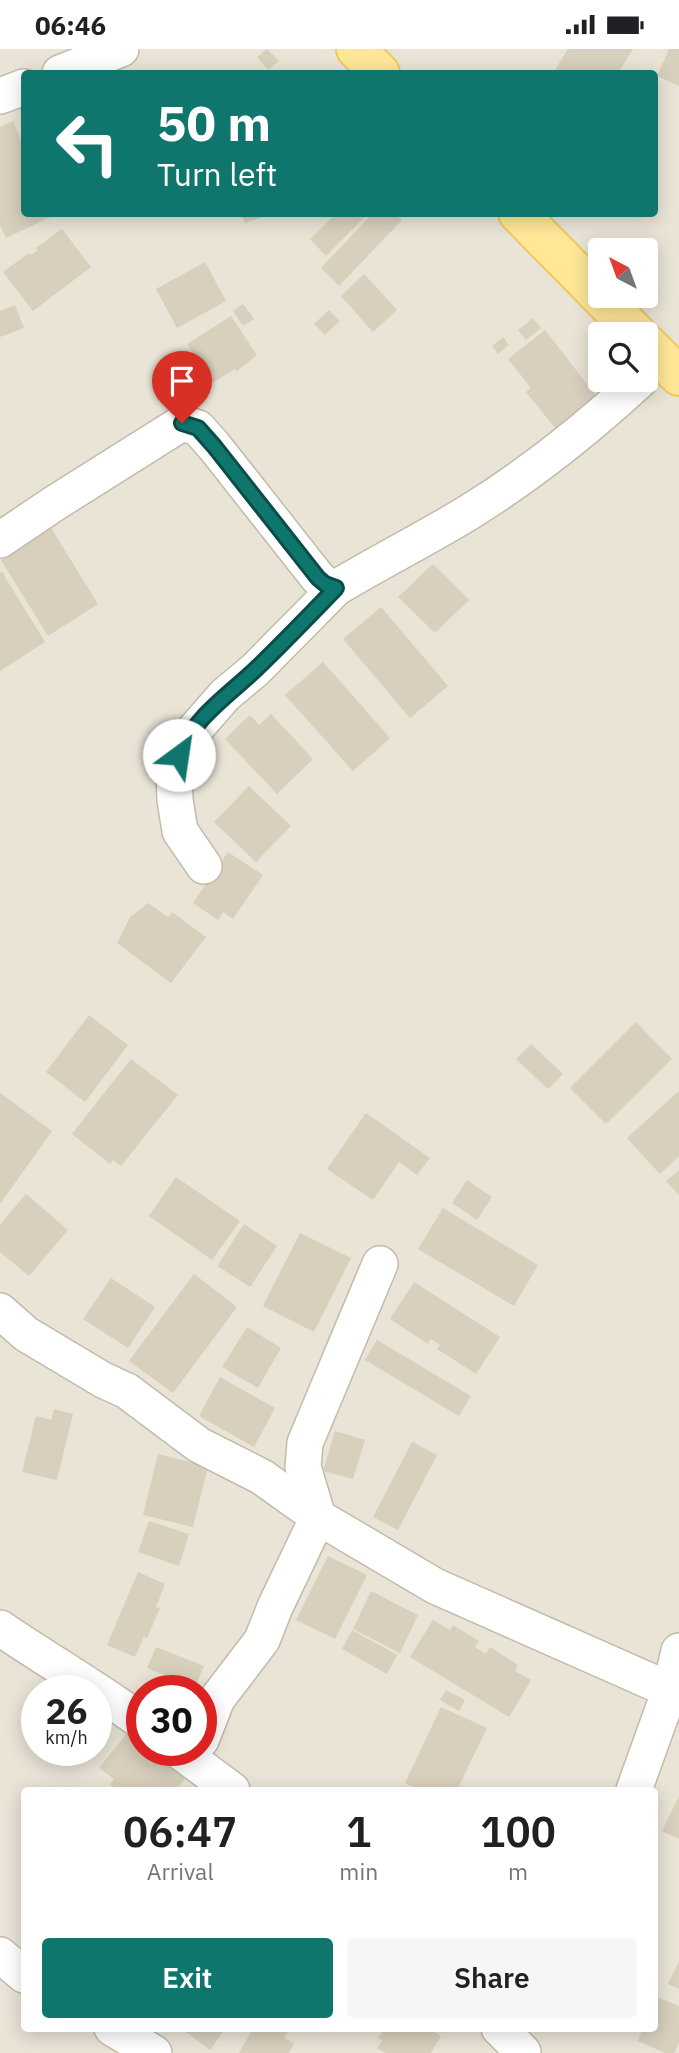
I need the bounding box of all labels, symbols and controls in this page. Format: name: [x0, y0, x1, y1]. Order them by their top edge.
text: 06:46: [35, 8, 106, 42]
text: 50 m: [157, 91, 271, 154]
icon: left: [42, 98, 133, 189]
text: Turn left: [157, 153, 277, 195]
north arrow: [588, 238, 658, 308]
map controls: [588, 238, 658, 392]
button: search: [588, 322, 658, 392]
pin: [152, 351, 212, 423]
icon: arrive: [163, 362, 201, 400]
position arrow: [142, 718, 216, 792]
speed limit sign: 30: [126, 1675, 217, 1766]
text: 26: [45, 1688, 88, 1734]
text: km/h: [45, 1726, 88, 1749]
text: 06:47: [123, 1804, 237, 1859]
text: 1: [346, 1804, 371, 1859]
text: 100: [480, 1804, 556, 1859]
text: Arrival: [147, 1856, 214, 1886]
text: min: [339, 1856, 378, 1886]
text: m: [508, 1856, 528, 1886]
button: Exit: [42, 1938, 333, 2018]
button: Share: [347, 1938, 637, 2018]

